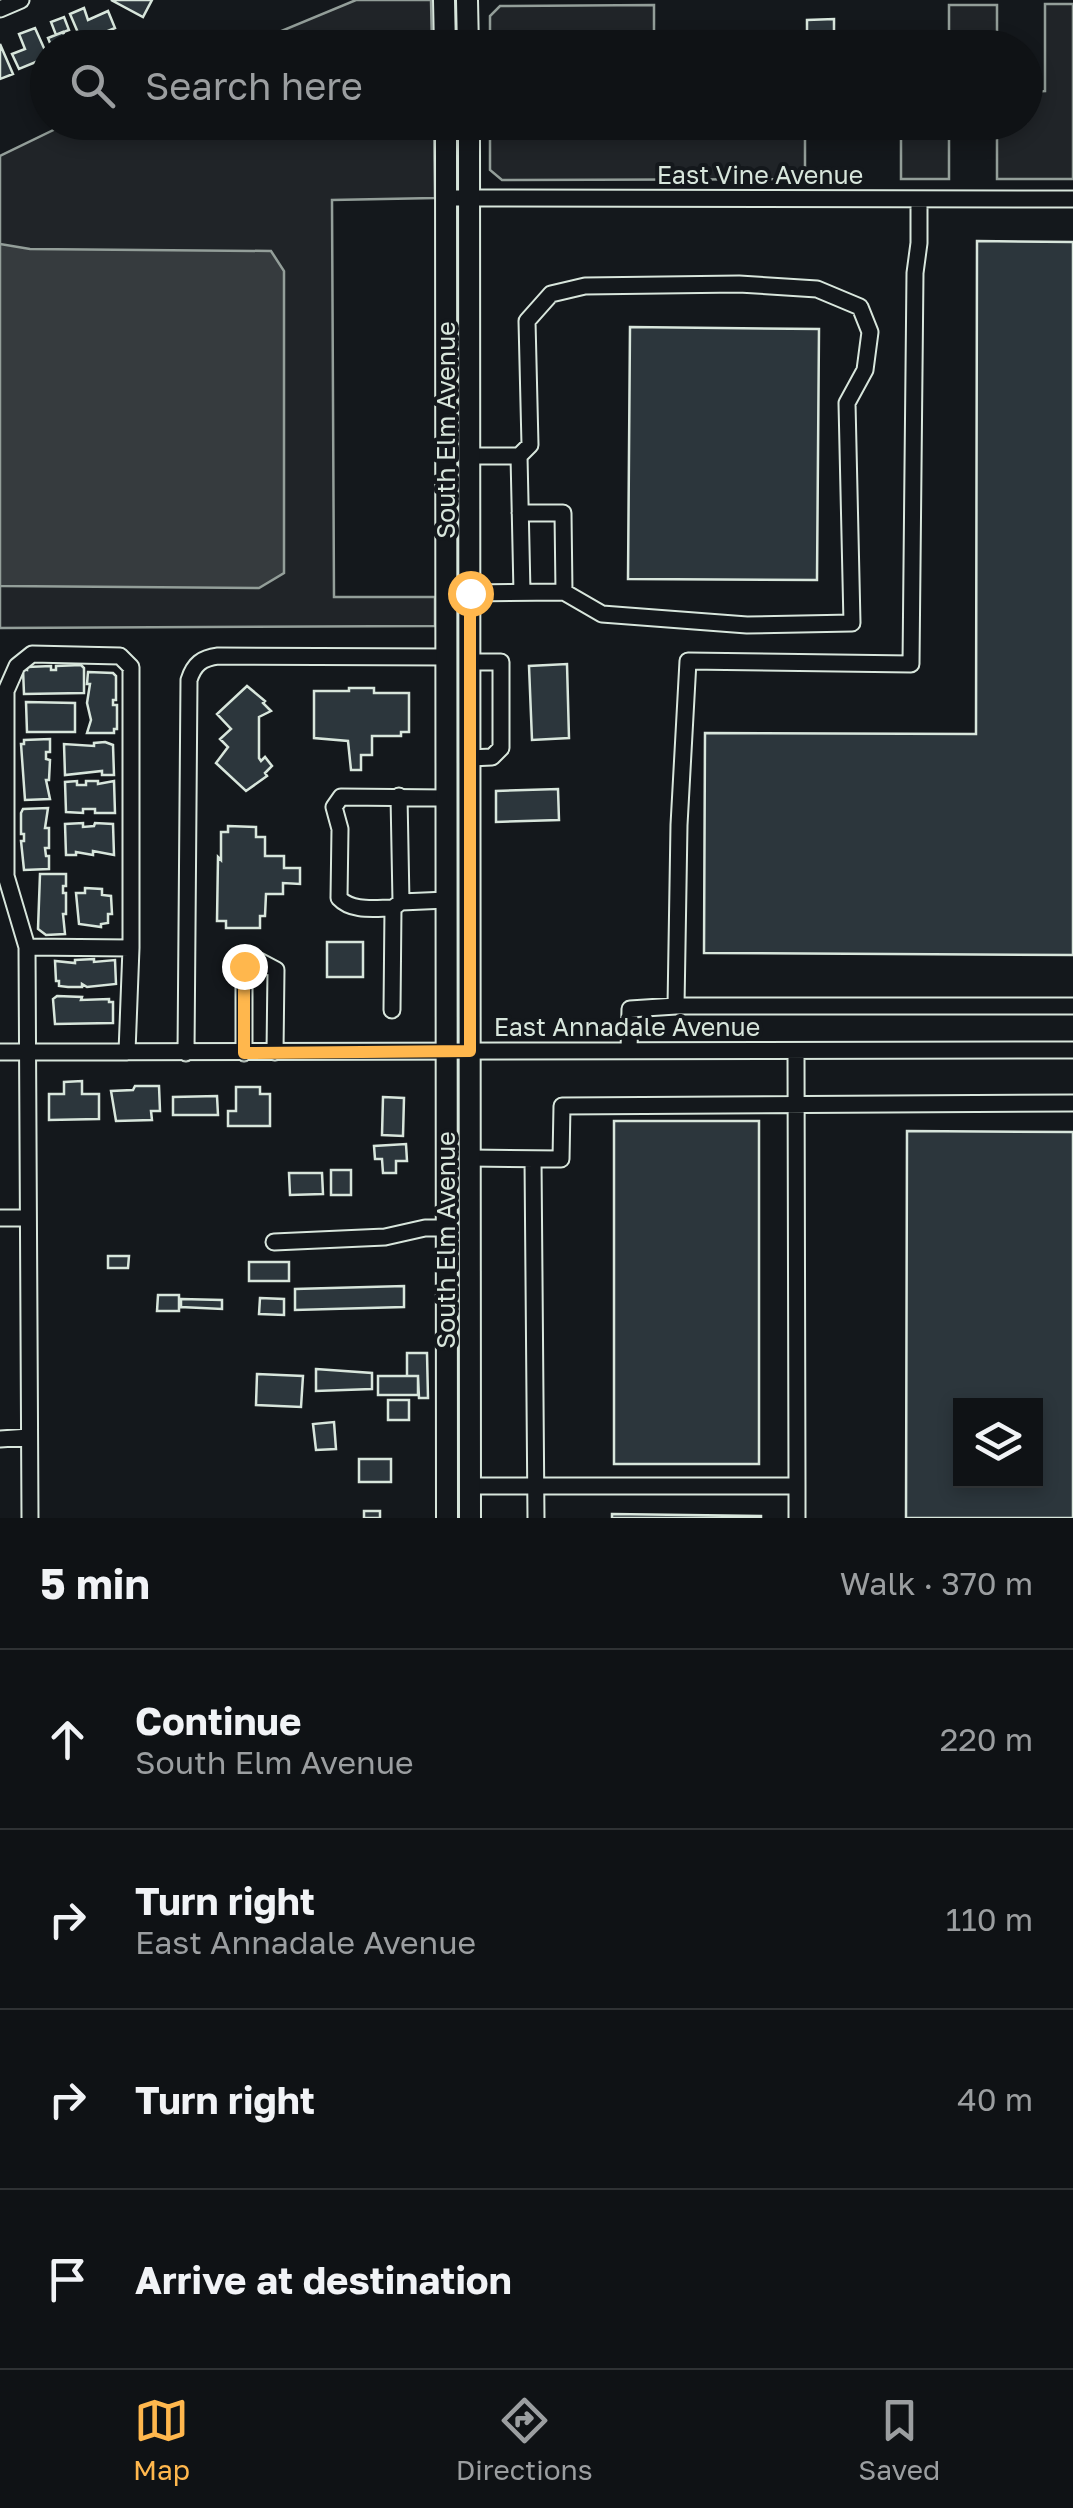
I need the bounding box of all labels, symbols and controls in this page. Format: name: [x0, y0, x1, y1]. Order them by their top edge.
search box: [30, 30, 1043, 140]
icon: search: [65, 58, 120, 113]
text: Search here: [145, 63, 363, 108]
street label: East Vine Avenue: [657, 159, 863, 190]
street label: South Elm Avenue: [430, 321, 461, 539]
route start: [448, 571, 494, 617]
route end: [222, 944, 268, 990]
street label: East Annadale Avenue: [494, 1011, 760, 1042]
street label: South Elm Avenue: [430, 1131, 461, 1349]
map controls: [953, 1398, 1043, 1488]
button: layers: [953, 1398, 1043, 1488]
text: 5 min: [40, 1558, 150, 1608]
text: Walk · 370 m: [840, 1564, 1033, 1602]
text: Continue: [135, 1698, 301, 1743]
icon: ahead: [40, 1712, 95, 1767]
text: 220 m: [940, 1720, 1033, 1758]
text: South Elm Avenue: [135, 1743, 414, 1781]
text: Turn right: [135, 1878, 315, 1923]
icon: right: [40, 1892, 95, 1947]
text: 110 m: [946, 1900, 1033, 1938]
text: East Annadale Avenue: [135, 1923, 476, 1961]
icon: right: [40, 2072, 95, 2127]
text: Turn right: [135, 2077, 315, 2122]
text: 40 m: [957, 2080, 1033, 2118]
icon: arrive: [40, 2252, 95, 2307]
text: Arrive at destination: [135, 2257, 512, 2302]
tab: Map: [133, 2393, 190, 2486]
tab: Directions: [456, 2393, 593, 2486]
tab: Saved: [858, 2393, 940, 2486]

